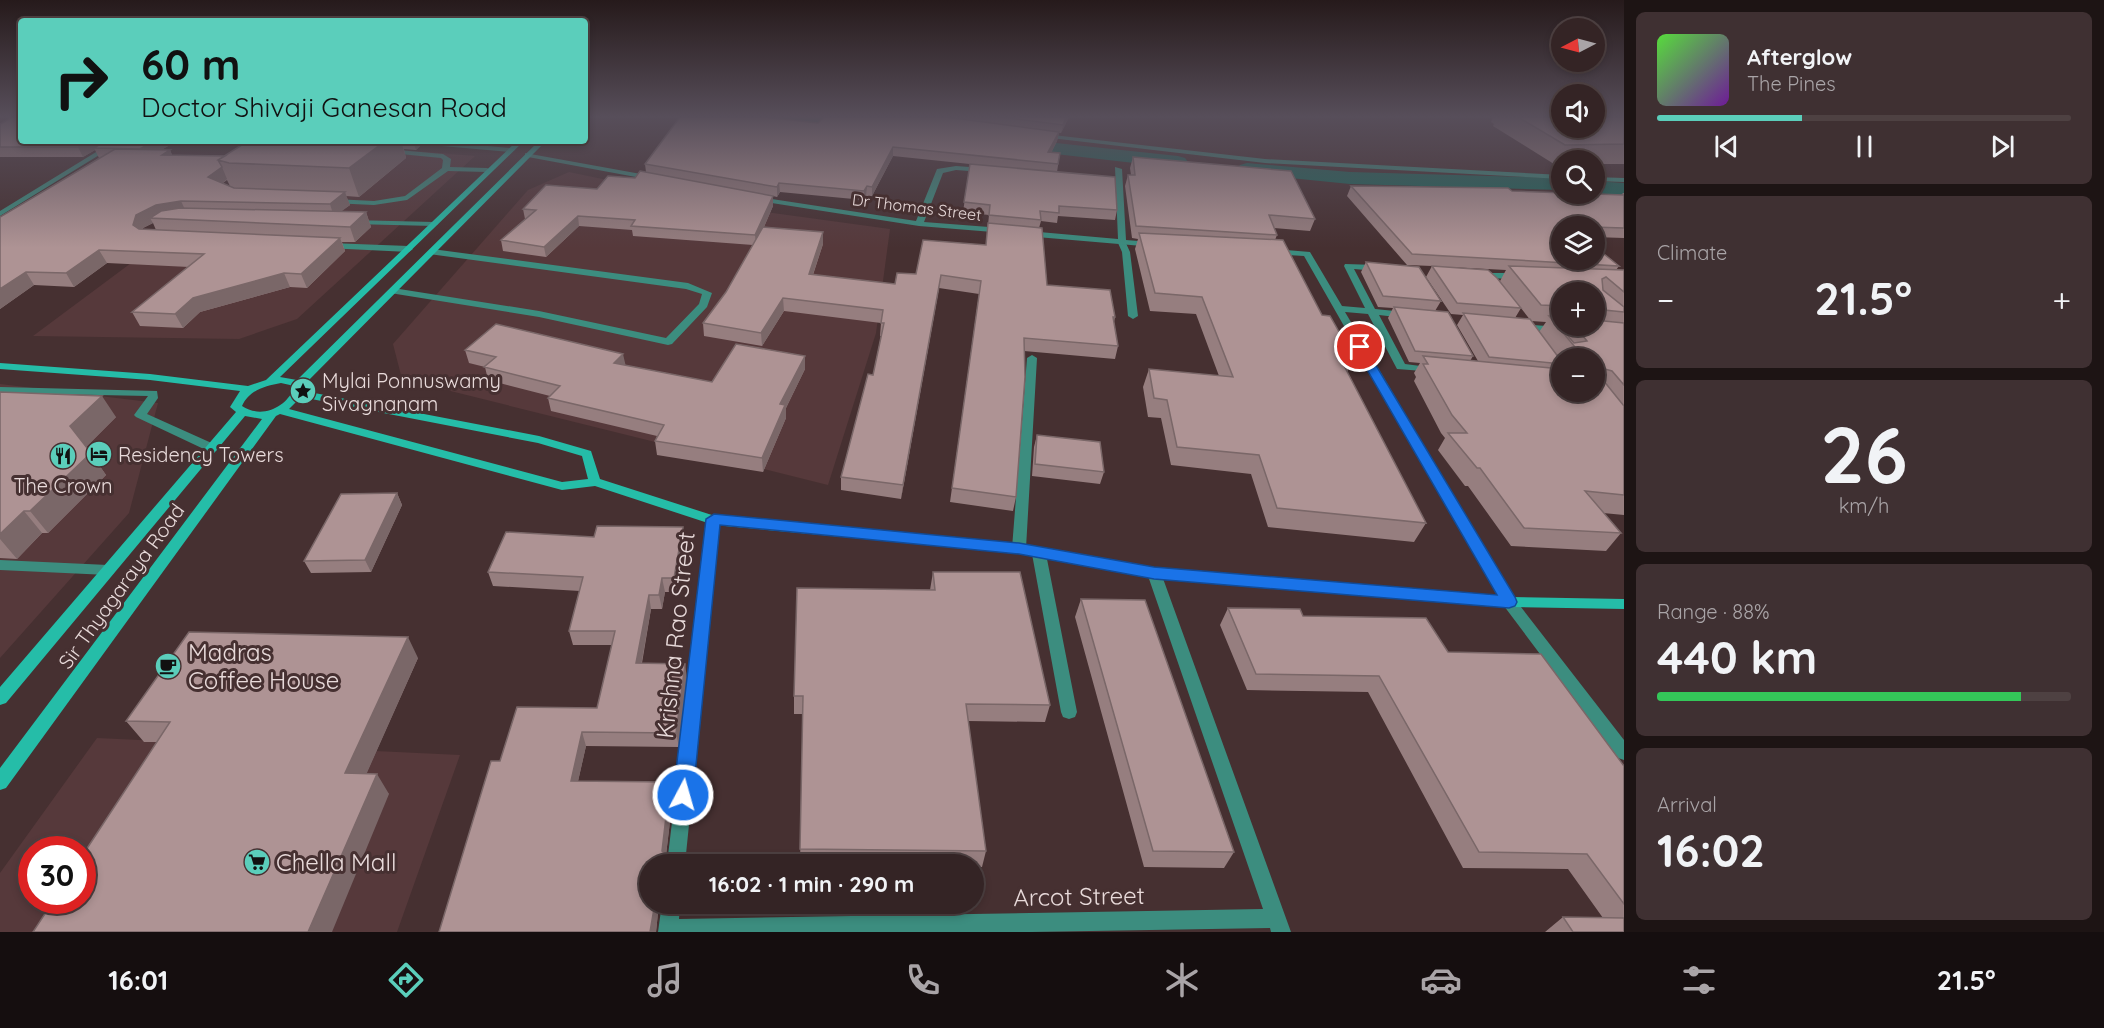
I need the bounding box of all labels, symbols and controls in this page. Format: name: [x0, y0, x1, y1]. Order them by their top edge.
north arrow: [1551, 18, 1605, 72]
map controls: [1551, 18, 1605, 402]
text: 60 m: [141, 38, 241, 91]
icon: right: [42, 42, 120, 120]
text: Afterglow: [1747, 43, 1852, 71]
text: The Pines: [1747, 71, 1836, 96]
button: sound: [1551, 84, 1605, 138]
text: Doctor Shivaji Ganesan Road: [141, 90, 507, 124]
icon: previous: [1710, 130, 1743, 163]
icon: pause: [1848, 130, 1881, 163]
icon: next: [1986, 130, 2019, 163]
button: search: [1551, 150, 1605, 204]
street label: Dr Thomas Street: [851, 189, 983, 225]
button: layers: [1551, 216, 1605, 270]
text: Climate: [1657, 240, 1727, 265]
text: 21.5°: [1814, 270, 1912, 326]
text: −: [1657, 279, 1674, 320]
text: +: [2052, 279, 2071, 320]
button: +: [1551, 282, 1605, 336]
pin: [1334, 321, 1385, 372]
icon: arrive: [1343, 330, 1376, 363]
button: −: [1551, 348, 1605, 402]
place label: Mylai Ponnuswamy Sivagnanam: [322, 368, 501, 416]
place icon: Mylai Ponnuswamy Sivagnanam: [288, 376, 318, 406]
text: 26: [1820, 405, 1908, 503]
hotel icon: Residency Towers: [84, 439, 114, 469]
restaurant icon: The Crown: [48, 441, 78, 471]
place label: Residency Towers: [118, 442, 284, 467]
place label: The Crown: [13, 473, 113, 498]
text: km/h: [1839, 493, 1889, 518]
street label: Sir Thyagaraya Road: [53, 499, 189, 673]
street label: Krishna Rao Street: [649, 530, 701, 740]
text: Range · 88%: [1657, 599, 1769, 624]
text: 440 km: [1657, 629, 1817, 685]
place label: Madras Coffee House: [188, 637, 339, 695]
cafe icon: Madras Coffee House: [153, 651, 183, 681]
position arrow: [651, 763, 715, 827]
text: Arrival: [1657, 792, 1717, 817]
text: 16:02: [1657, 822, 1765, 878]
speed limit sign: 30: [18, 836, 96, 914]
supermarket icon: Chella Mall: [242, 847, 272, 877]
place label: Chella Mall: [276, 847, 396, 877]
text: 16:02 · 1 min · 290 m: [709, 870, 914, 898]
street label: Arcot Street: [1013, 880, 1145, 912]
icon: directions: [385, 959, 427, 1001]
icon: music: [644, 959, 686, 1001]
icon: phone: [902, 959, 944, 1001]
icon: climate: [1161, 959, 1203, 1001]
icon: car: [1420, 959, 1462, 1001]
icon: filters: [1678, 959, 1720, 1001]
text: 16:01: [108, 963, 168, 997]
text: 21.5°: [1937, 963, 1996, 997]

